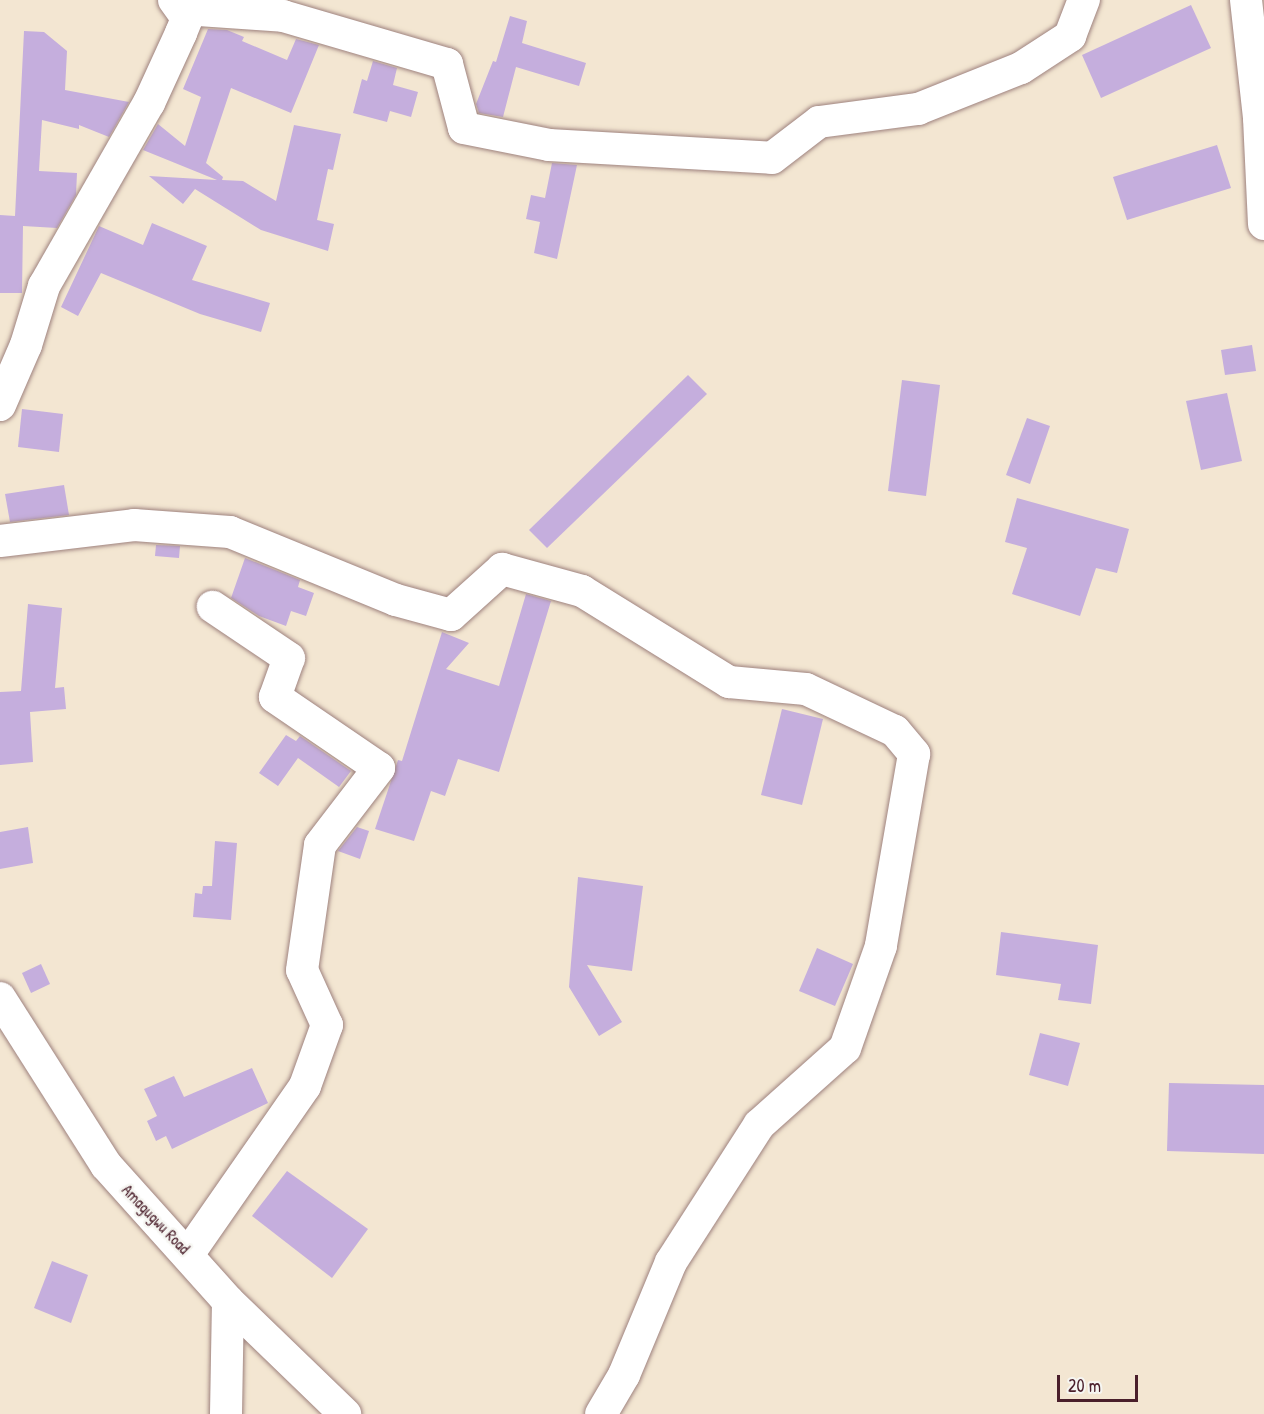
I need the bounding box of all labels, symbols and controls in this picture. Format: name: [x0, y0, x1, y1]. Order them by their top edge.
street label: Amagugwu Road: [118, 1180, 194, 1258]
scale bar: [1060, 1363, 1141, 1401]
text: 20 m: [1068, 1373, 1101, 1398]

